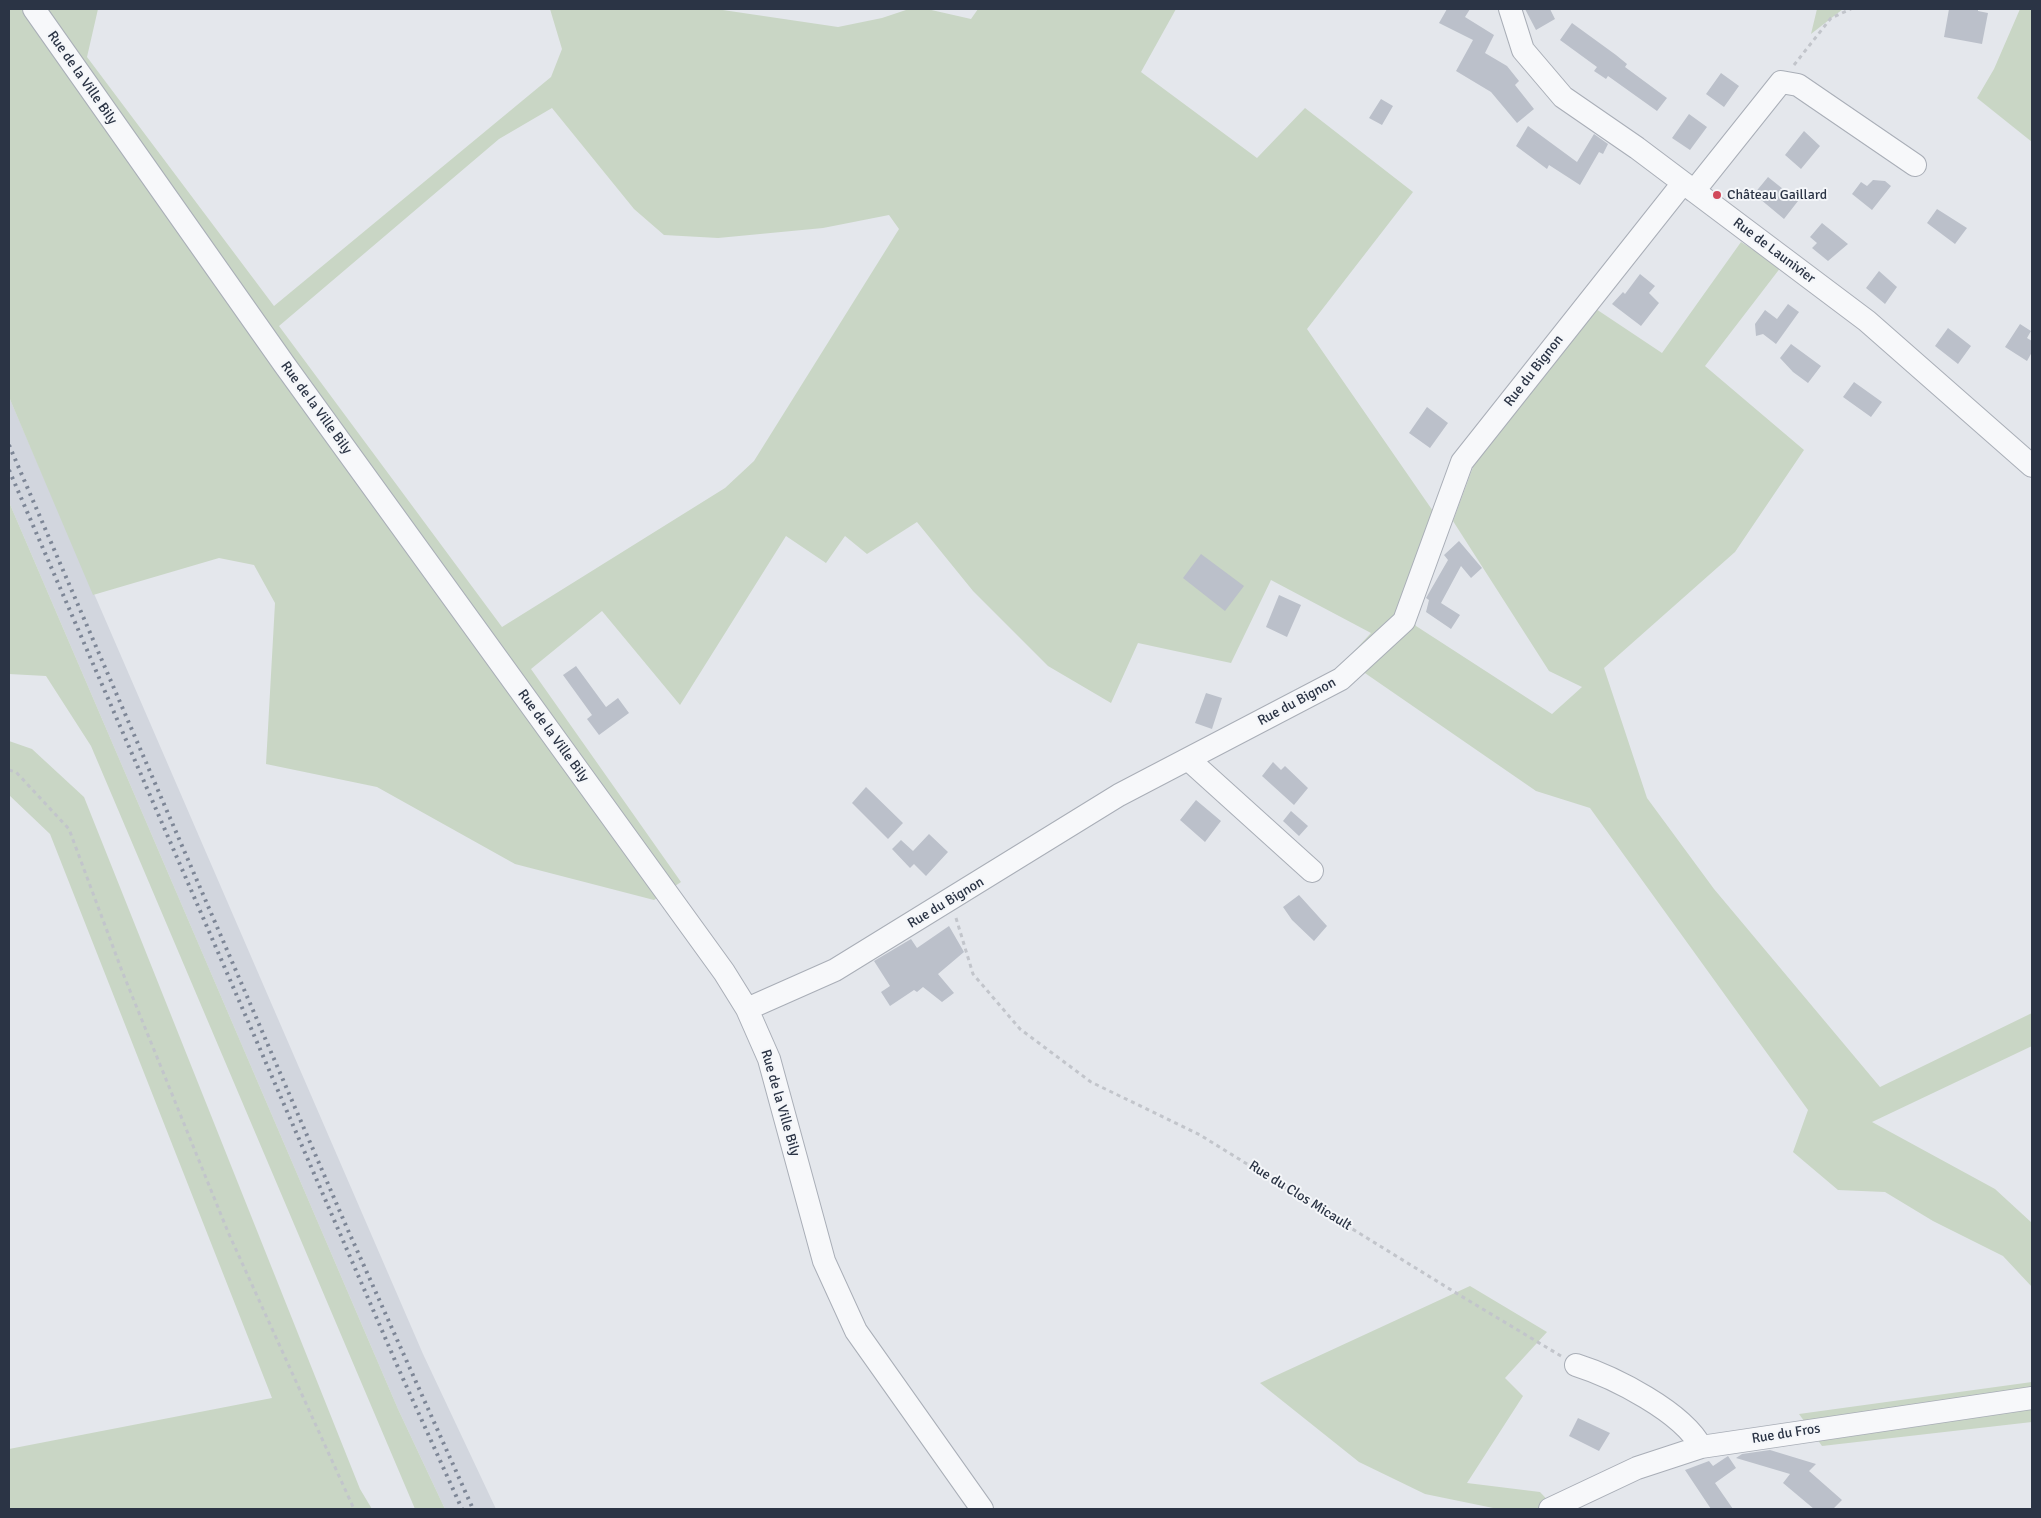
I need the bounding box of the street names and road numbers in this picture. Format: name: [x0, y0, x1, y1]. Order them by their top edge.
street label: Rue de la Ville Bily: [44, 28, 120, 128]
street label: Rue de Launivier: [1730, 215, 1818, 287]
street label: Rue du Bignon: [1501, 332, 1567, 410]
street label: Rue de la Ville Bily: [277, 358, 355, 458]
street label: Rue du Bignon: [1255, 674, 1339, 730]
street label: Rue de la Ville Bily: [514, 686, 592, 786]
street label: Rue du Bignon: [905, 874, 987, 932]
street label: Rue de la Ville Bily: [757, 1048, 803, 1158]
street label: Rue du Clos Micault: [1245, 1158, 1355, 1234]
street label: Rue du Fros: [1750, 1420, 1822, 1448]

